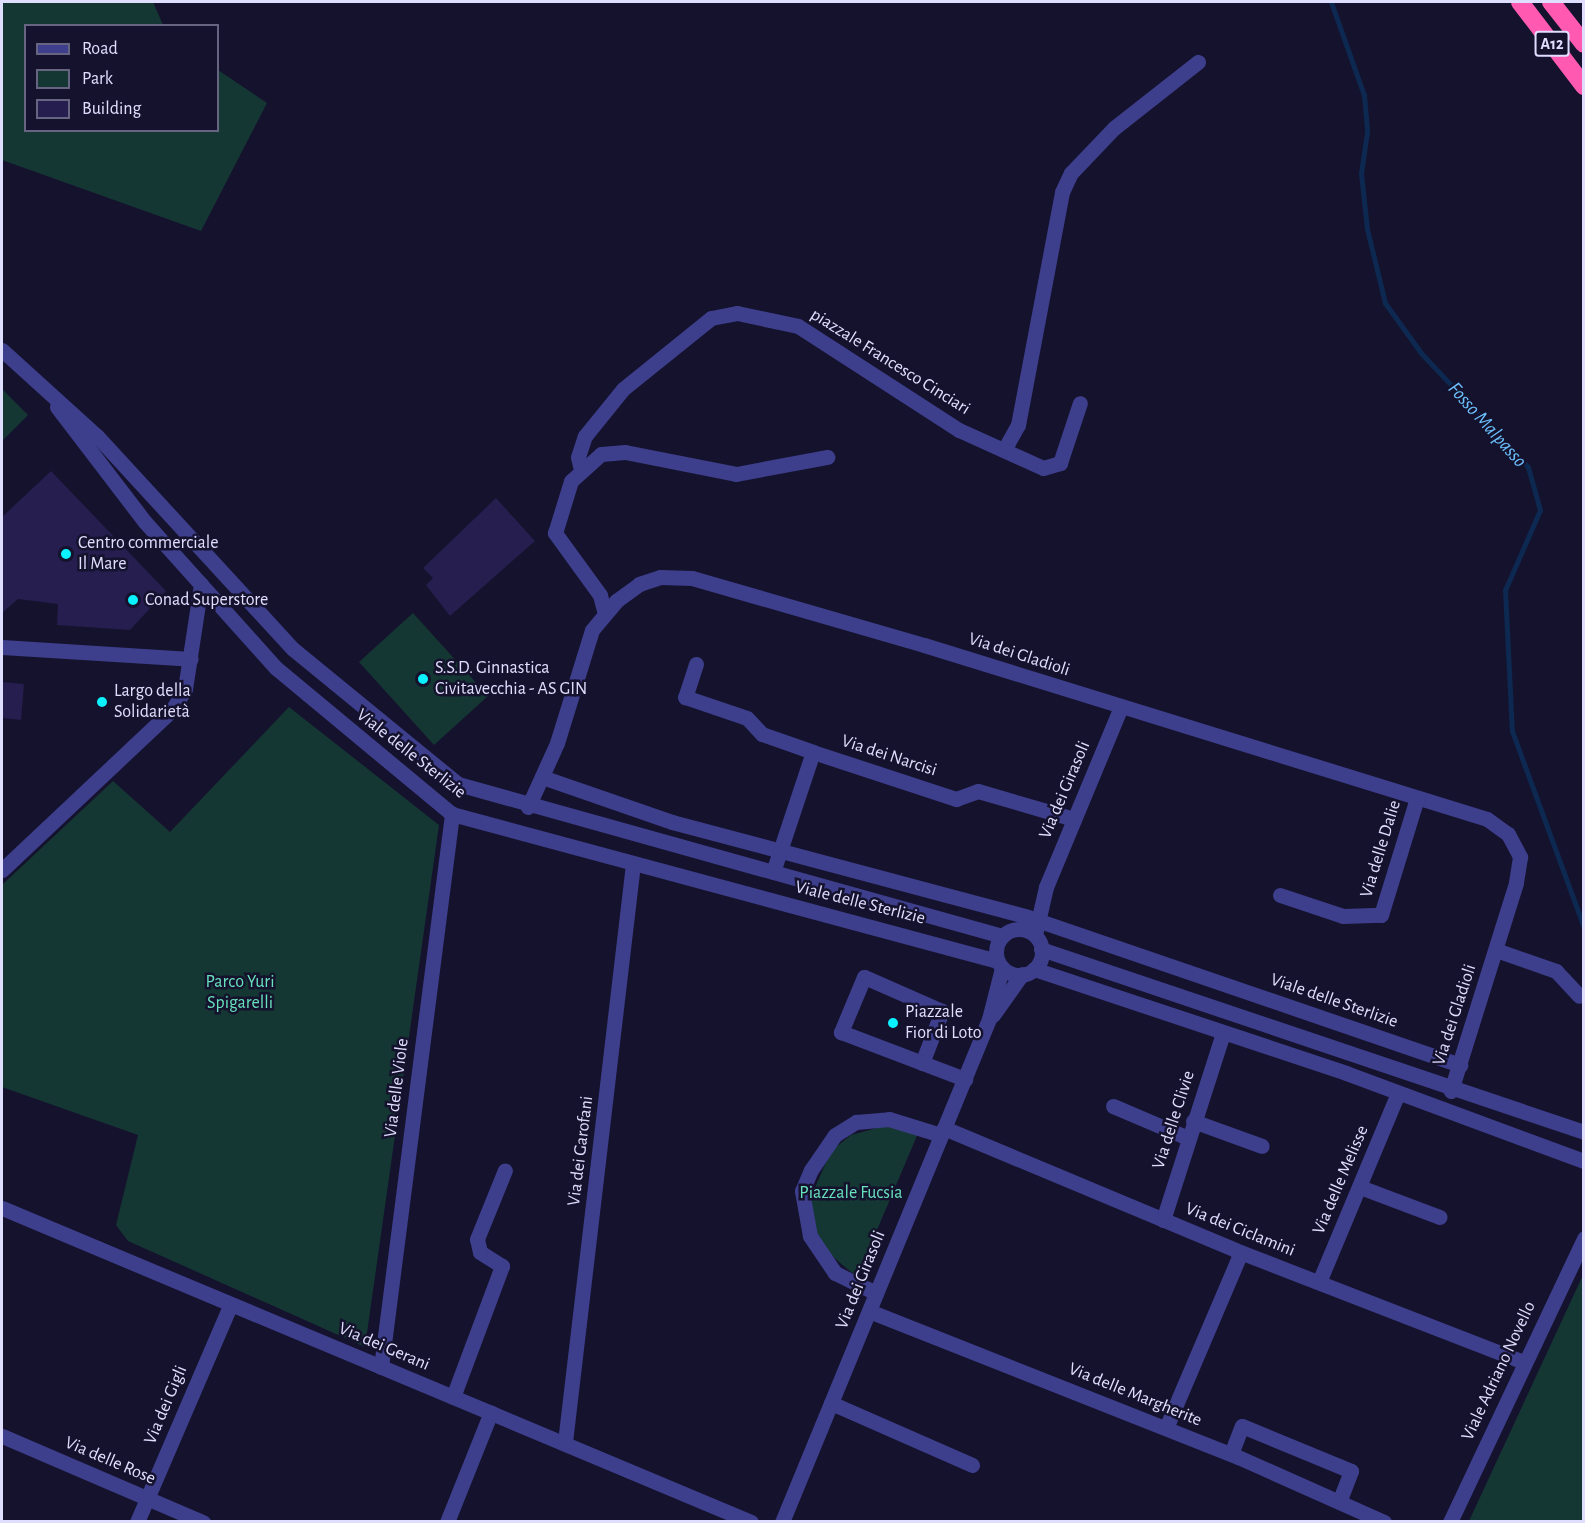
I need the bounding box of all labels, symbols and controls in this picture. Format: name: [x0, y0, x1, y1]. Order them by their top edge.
legend: [24, 24, 219, 132]
road number: A12: [1534, 31, 1570, 57]
text: Road: [82, 40, 118, 58]
text: Park: [82, 70, 113, 88]
text: Building: [82, 100, 141, 118]
street label: piazzale Francesco Cinciari: [806, 304, 974, 420]
water label: Fosso Malpasso: [1442, 377, 1532, 473]
place label: Centro commerciale Il Mare: [78, 533, 219, 576]
marker: Centro commerciale Il Mare: [59, 547, 73, 561]
place label: Conad Superstore: [145, 589, 268, 611]
marker: Conad Superstore: [126, 593, 140, 607]
street label: Via dei Gladioli: [966, 628, 1072, 682]
place label: S.S.D. Ginnastica Civitavecchia - AS GIN: [435, 658, 587, 700]
marker: S.S.D. Ginnastica Civitavecchia - AS GIN: [416, 672, 430, 686]
place label: Largo della Solidarietà: [114, 681, 191, 724]
marker: Largo della Solidarietà: [95, 695, 109, 709]
street label: Viale delle Sterlizie: [352, 704, 470, 804]
street label: Via dei Narcisi: [839, 730, 939, 782]
street label: Via dei Girasoli: [1035, 738, 1095, 842]
street label: Via delle Dalie: [1356, 798, 1406, 900]
street label: Viale delle Sterlizie: [793, 876, 927, 930]
street label: Via dei Gladioli: [1428, 962, 1482, 1068]
street label: Viale delle Sterlizie: [1267, 969, 1401, 1033]
park label: Parco Yuri Spigarelli: [205, 972, 275, 1014]
place label: Piazzale Fior di Loto: [905, 1002, 982, 1044]
marker: Piazzale Fior di Loto: [886, 1016, 900, 1030]
street label: Via delle Viole: [380, 1037, 414, 1139]
street label: Via delle Clivie: [1148, 1068, 1200, 1172]
street label: Via dei Garofani: [564, 1095, 598, 1207]
street label: Via delle Melisse: [1308, 1122, 1374, 1238]
park label: Piazzale Fucsia: [799, 1182, 903, 1204]
street label: Via dei Ciclamini: [1182, 1198, 1298, 1262]
street label: Via dei Girasoli: [831, 1228, 891, 1332]
street label: Viale Adriano Novello: [1457, 1298, 1541, 1444]
street label: Via dei Gerani: [335, 1318, 433, 1376]
street label: Via delle Margherite: [1065, 1358, 1205, 1432]
street label: Via dei Gigli: [140, 1362, 192, 1448]
street label: Via delle Rose: [61, 1432, 159, 1490]

